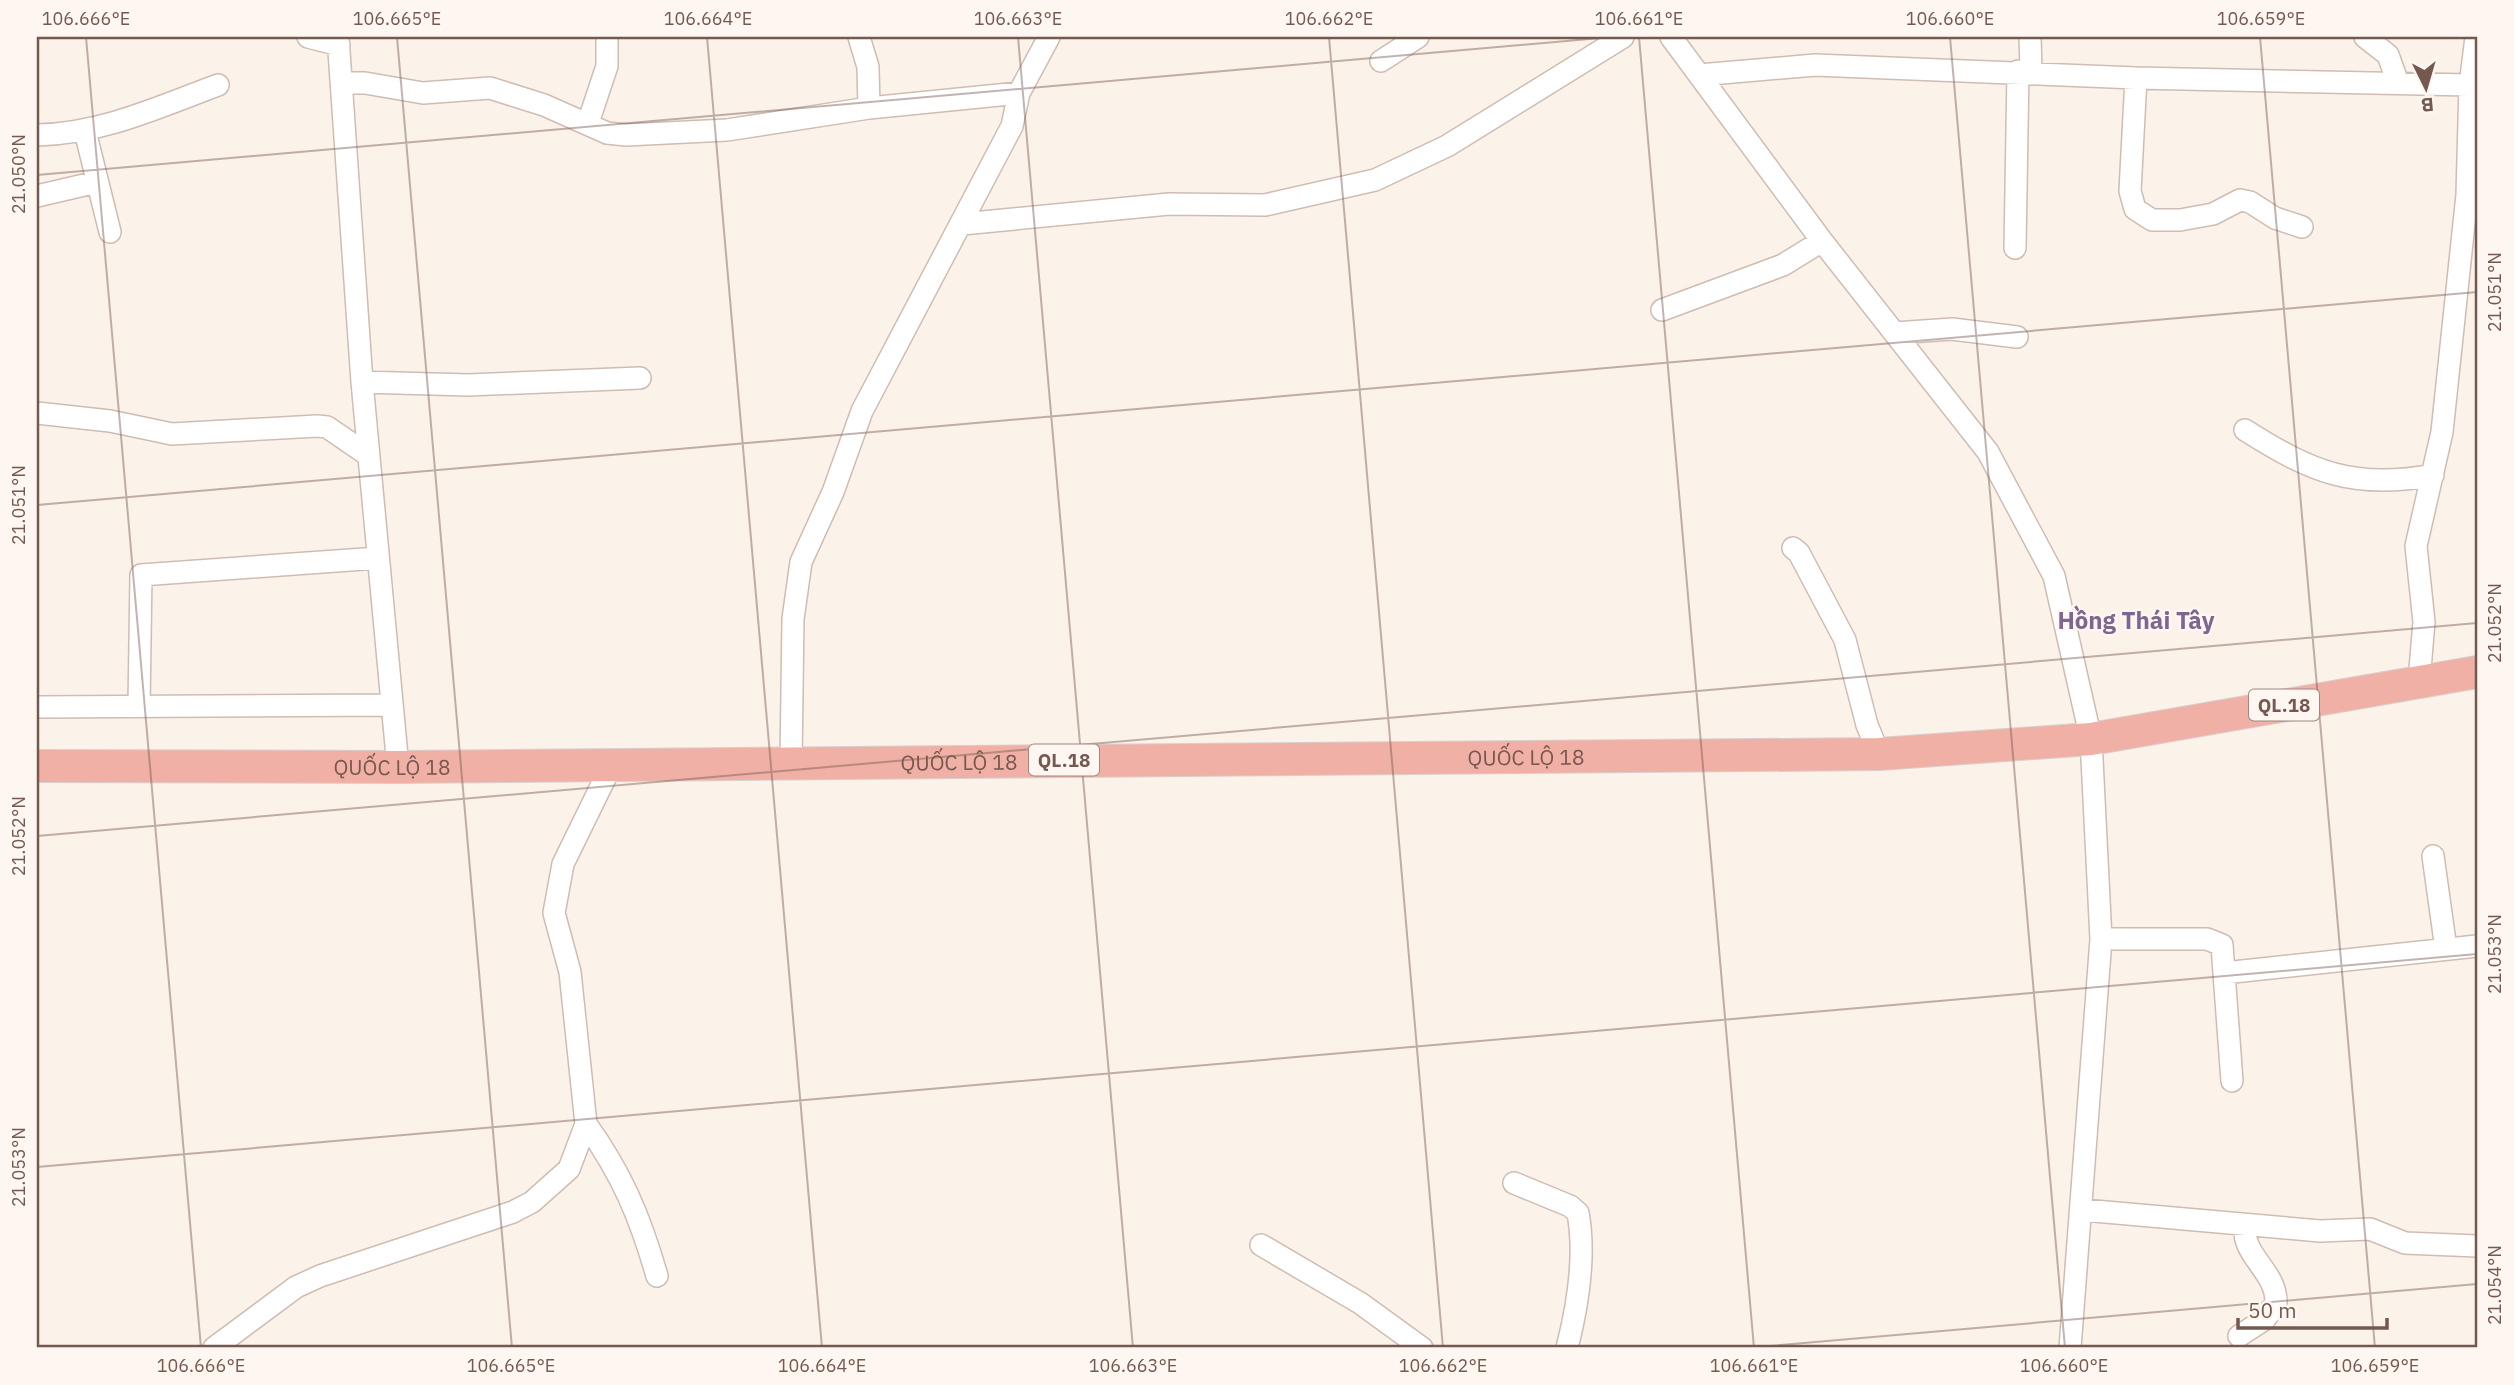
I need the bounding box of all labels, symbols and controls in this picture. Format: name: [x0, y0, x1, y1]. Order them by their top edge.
text: 106.666°E: [42, 7, 130, 30]
text: 106.665°E: [353, 7, 441, 30]
text: 106.664°E: [664, 7, 752, 30]
text: 106.663°E: [974, 7, 1062, 30]
text: 106.662°E: [1285, 7, 1373, 30]
text: 106.661°E: [1595, 7, 1683, 30]
text: 106.660°E: [1906, 7, 1994, 30]
text: 106.659°E: [2217, 7, 2305, 30]
north arrow: [2392, 52, 2462, 122]
text: B: [2420, 92, 2435, 117]
text: 21.050°N: [7, 134, 30, 214]
text: 21.051°N: [2483, 252, 2506, 332]
text: 21.051°N: [7, 465, 30, 545]
text: 21.052°N: [2483, 583, 2506, 663]
district label: Hồng Thái Tây: [2057, 604, 2215, 636]
road number: QL.18: [2249, 690, 2319, 720]
street label: QUỐC LỘ 18: [1467, 742, 1585, 772]
road number: QL.18: [1029, 744, 1099, 776]
street label: QUỐC LỘ 18: [900, 747, 1018, 777]
street label: QUỐC LỘ 18: [333, 752, 451, 781]
text: 21.052°N: [7, 796, 30, 876]
text: 21.053°N: [2483, 914, 2506, 994]
text: 21.053°N: [7, 1127, 30, 1207]
text: 21.054°N: [2483, 1245, 2506, 1325]
scale bar: [2238, 1287, 2386, 1331]
text: 50 m: [2248, 1296, 2297, 1324]
text: 106.666°E: [157, 1354, 245, 1377]
text: 106.665°E: [467, 1354, 555, 1377]
text: 106.664°E: [778, 1354, 866, 1377]
text: 106.663°E: [1089, 1354, 1177, 1377]
text: 106.662°E: [1399, 1354, 1487, 1377]
text: 106.661°E: [1710, 1354, 1798, 1377]
text: 106.660°E: [2020, 1354, 2108, 1377]
text: 106.659°E: [2331, 1354, 2419, 1377]

